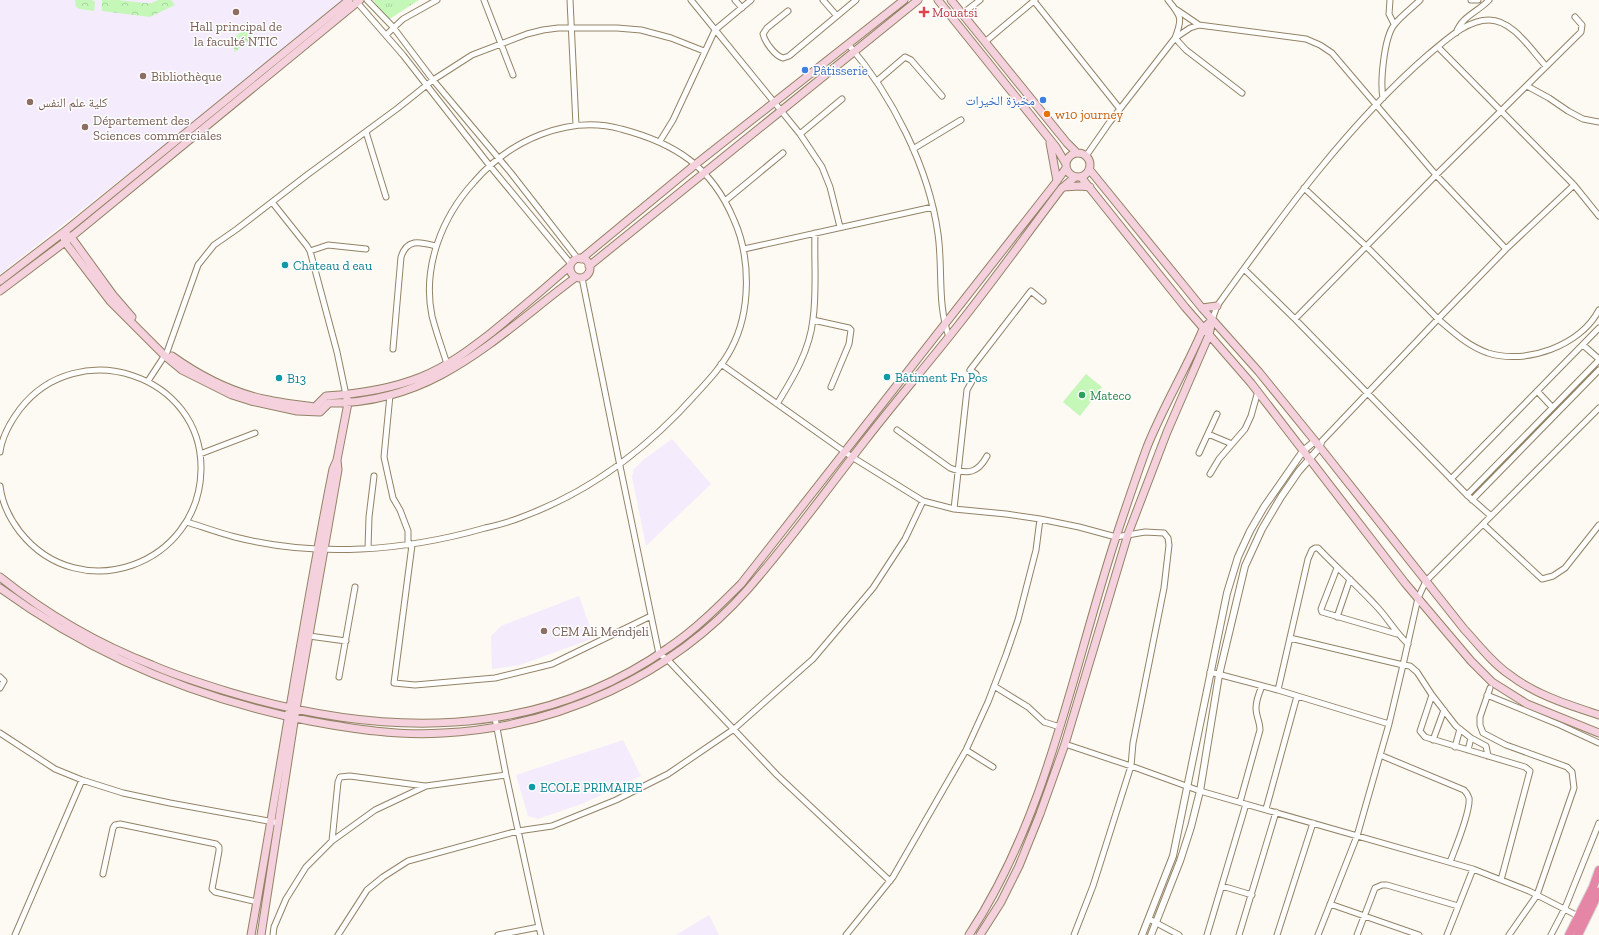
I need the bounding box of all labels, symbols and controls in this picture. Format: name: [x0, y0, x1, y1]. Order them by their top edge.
place label: Mouatsi: [932, 5, 978, 20]
marker: Hall principal de la faculté NTIC: [231, 7, 241, 17]
marker: Mouatsi: [919, 7, 929, 17]
place label: Hall principal de la faculté NTIC: [190, 19, 282, 49]
place label: Pâtisserie: [813, 63, 868, 78]
marker: Pâtisserie: [800, 65, 810, 75]
place label: Bibliothèque: [151, 69, 222, 84]
marker: Bibliothèque: [138, 71, 148, 81]
place label: مخبزة الخيرات: [966, 93, 1035, 109]
place label: كلية علم النفس: [38, 95, 108, 111]
marker: مخبزة الخيرات: [1038, 95, 1048, 105]
marker: كلية علم النفس: [25, 97, 35, 107]
place label: w10 journey: [1055, 107, 1123, 123]
marker: w10 journey: [1042, 109, 1052, 119]
place label: Département des Sciences commerciales: [93, 113, 222, 143]
marker: Département des Sciences commerciales: [80, 122, 90, 132]
place label: Chateau d eau: [293, 258, 373, 273]
marker: Chateau d eau: [280, 260, 290, 270]
place label: Bâtiment Fn Pos: [895, 370, 988, 385]
place label: B13: [287, 371, 306, 386]
marker: Bâtiment Fn Pos: [882, 372, 892, 382]
marker: B13: [274, 373, 284, 383]
place label: Mateco: [1090, 388, 1132, 403]
marker: Mateco: [1077, 390, 1087, 400]
place label: CEM Ali Mendjeli: [552, 624, 649, 640]
marker: CEM Ali Mendjeli: [539, 626, 549, 636]
place label: ECOLE PRIMAIRE: [540, 780, 643, 795]
marker: ECOLE PRIMAIRE: [527, 782, 537, 792]

